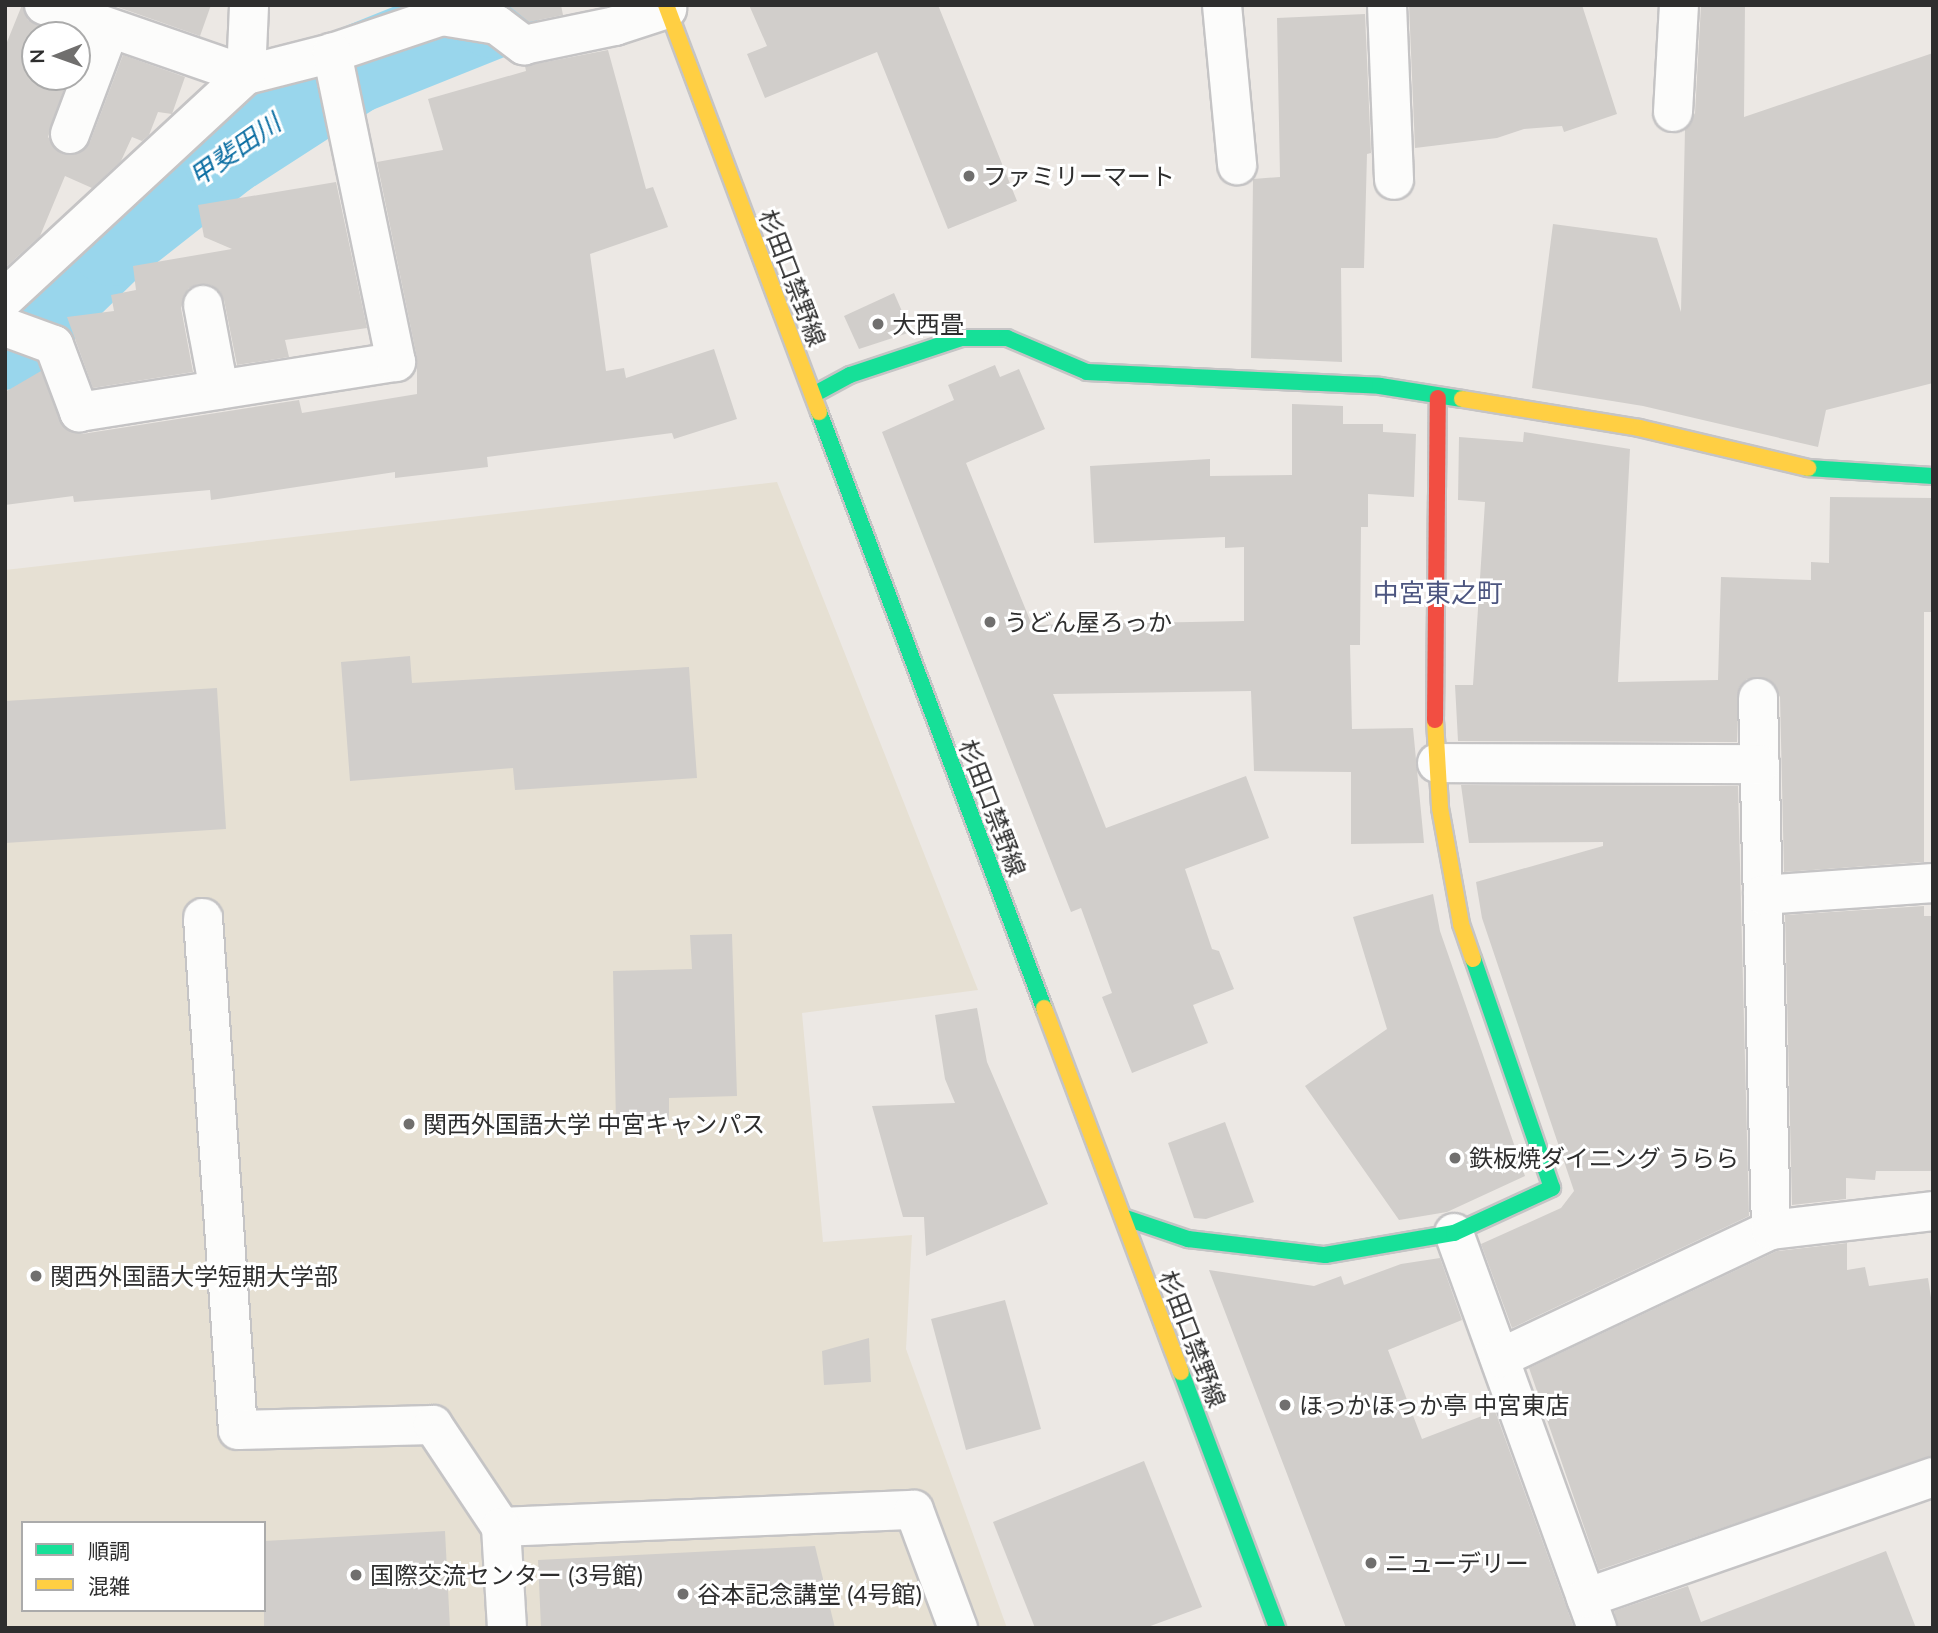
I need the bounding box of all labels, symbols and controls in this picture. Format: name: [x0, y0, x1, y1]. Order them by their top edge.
north arrow: [21, 21, 91, 91]
text: N: [25, 49, 48, 64]
water label: 甲斐田川: [183, 107, 287, 193]
place label: ファミリーマート: [983, 162, 1175, 190]
marker: ファミリーマート: [961, 168, 977, 184]
street label: 杉田口禁野線: [754, 206, 832, 350]
place label: 大西畳: [892, 310, 964, 338]
marker: 大西畳: [870, 316, 886, 332]
district label: 中宮東之町: [1373, 577, 1503, 609]
place label: うどん屋ろっか: [1004, 608, 1172, 636]
marker: うどん屋ろっか: [982, 614, 998, 630]
street label: 杉田口禁野線: [954, 736, 1032, 880]
place label: 関西外国語大学 中宮キャンパス: [423, 1110, 765, 1138]
marker: 関西外国語大学 中宮キャンパス: [401, 1116, 417, 1132]
place label: 鉄板焼ダイニング うらら: [1469, 1144, 1739, 1172]
marker: 鉄板焼ダイニング うらら: [1447, 1150, 1463, 1166]
place label: 関西外国語大学短期大学部: [50, 1262, 338, 1290]
street label: 杉田口禁野線: [1154, 1267, 1232, 1411]
marker: 関西外国語大学短期大学部: [28, 1268, 44, 1284]
place label: ほっかほっか亭 中宮東店: [1299, 1391, 1569, 1419]
marker: ほっかほっか亭 中宮東店: [1277, 1397, 1293, 1413]
legend: [21, 1521, 266, 1612]
text: 順調: [88, 1538, 130, 1563]
place label: ニューデリー: [1385, 1549, 1529, 1577]
marker: ニューデリー: [1363, 1555, 1379, 1571]
place label: 国際交流センター (3号館): [370, 1561, 643, 1589]
marker: 国際交流センター (3号館): [348, 1567, 364, 1583]
text: 混雑: [88, 1573, 130, 1598]
place label: 谷本記念講堂 (4号館): [697, 1580, 922, 1608]
marker: 谷本記念講堂 (4号館): [675, 1586, 691, 1602]

